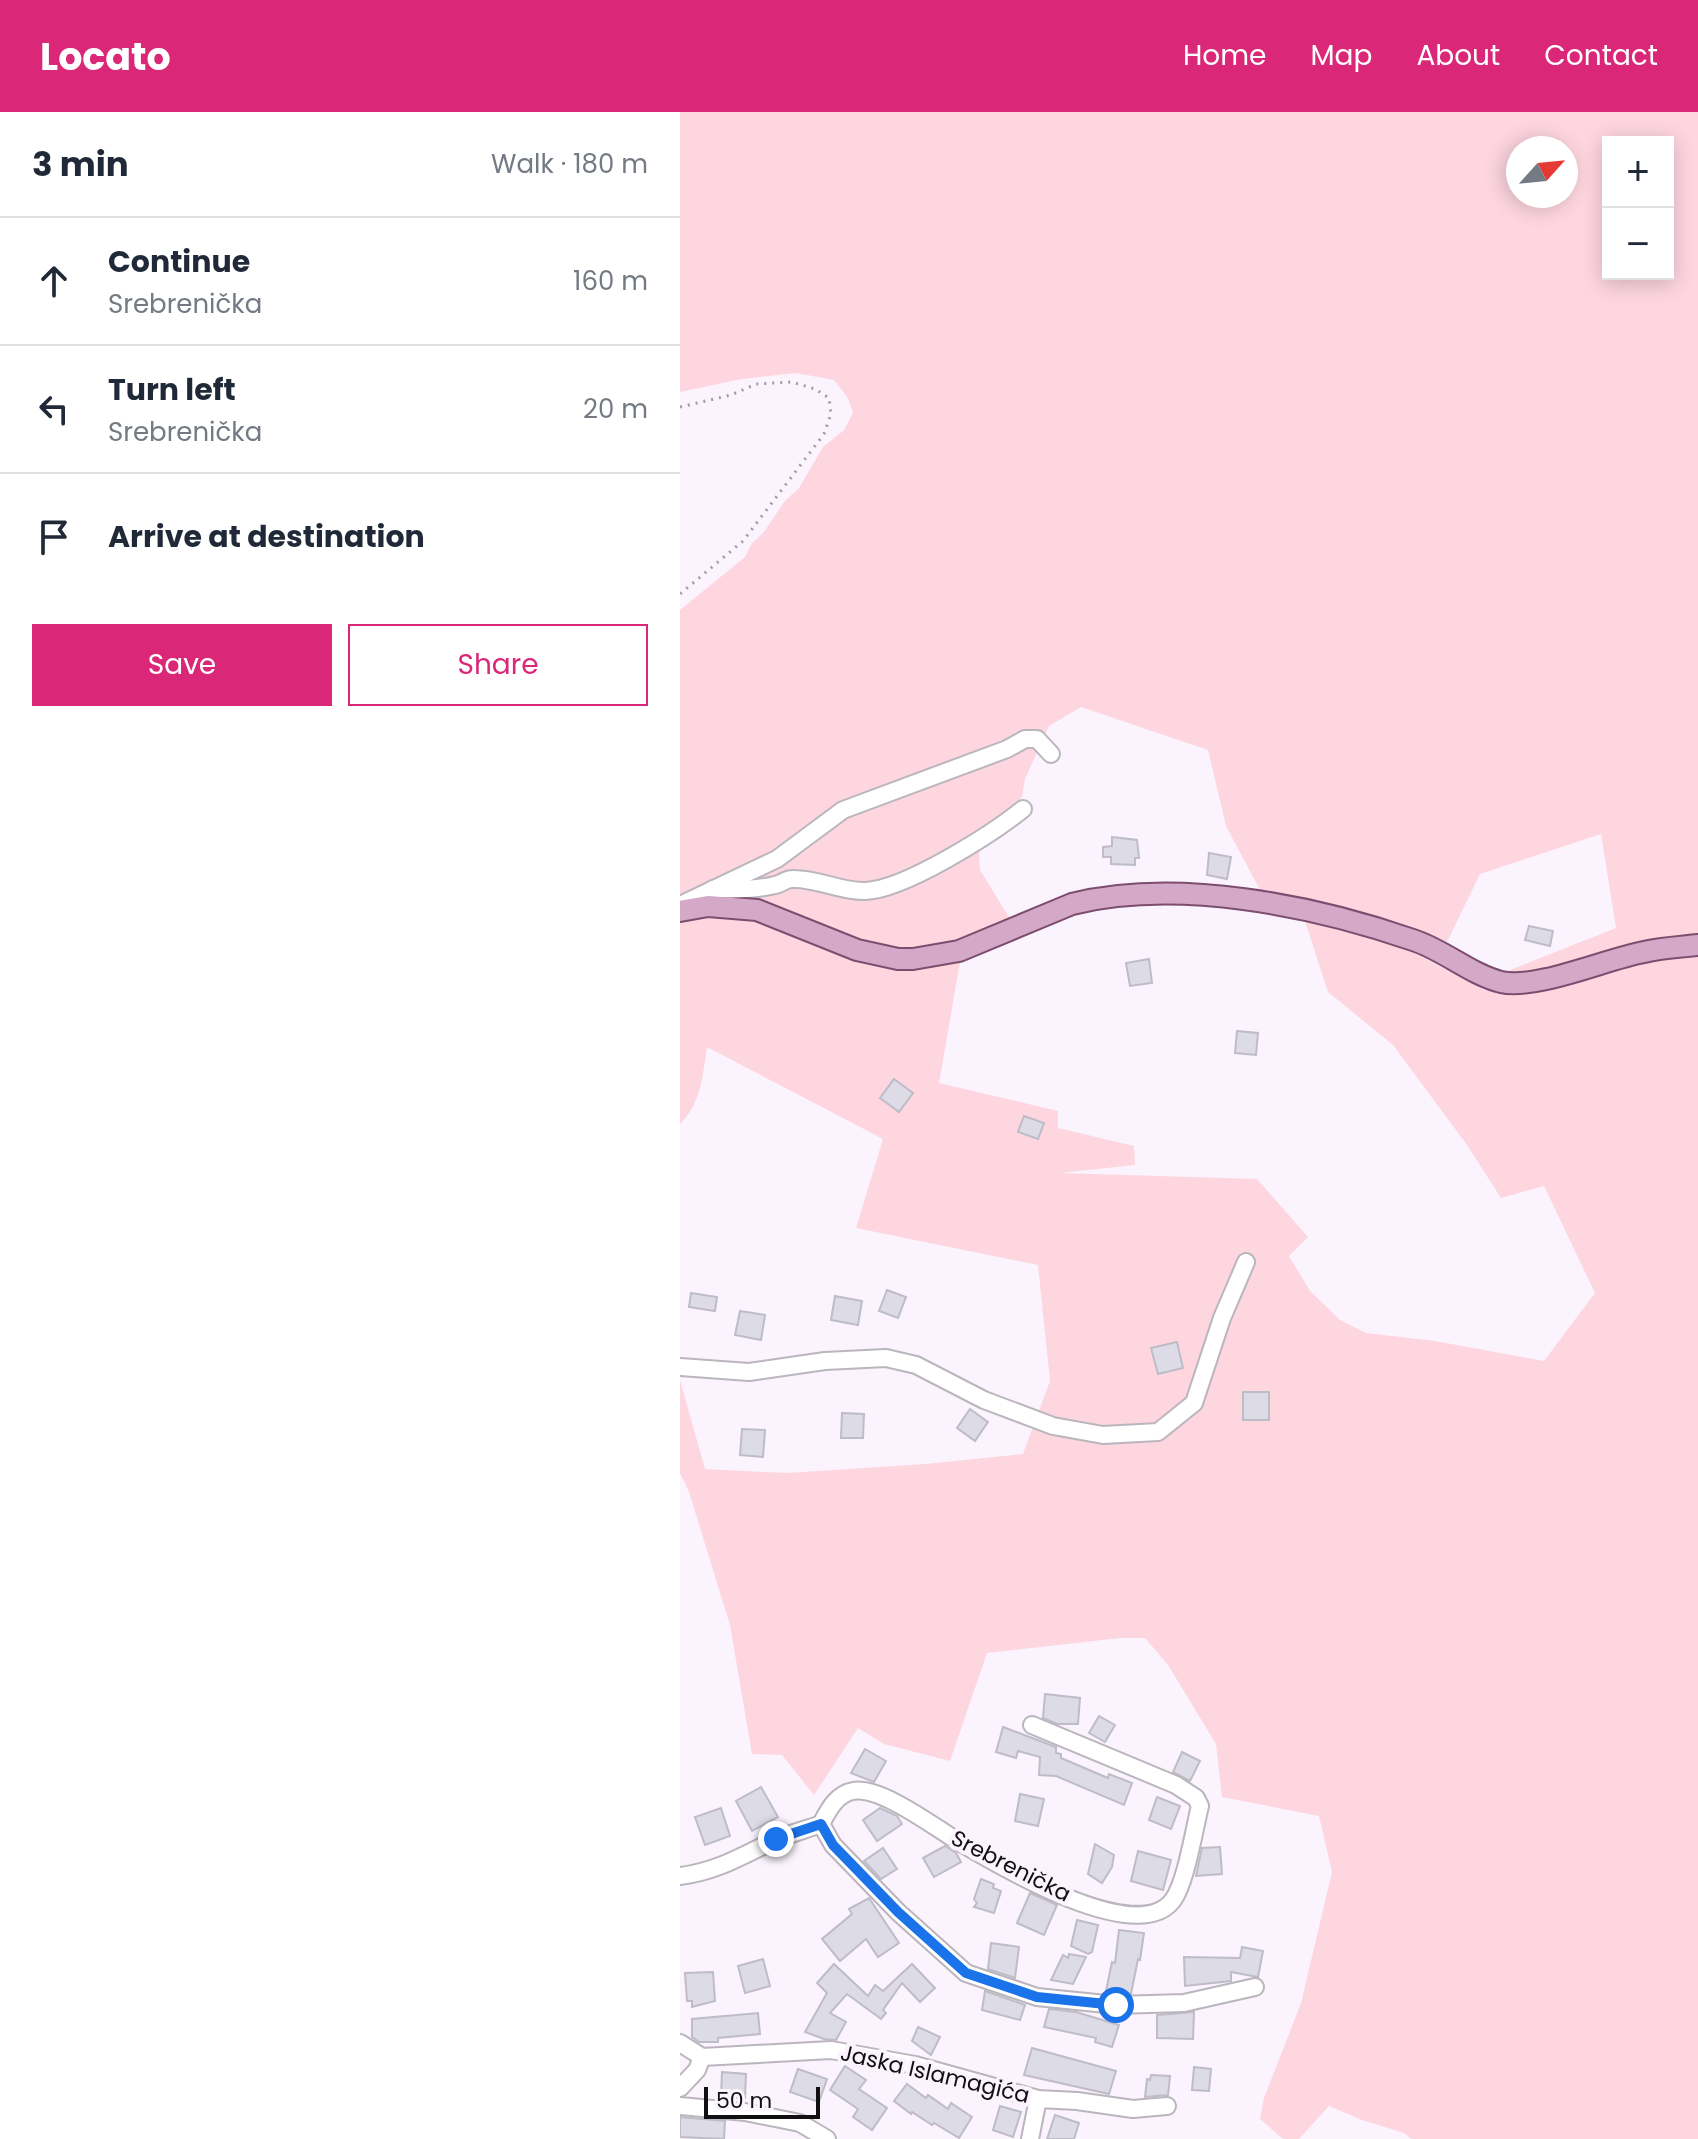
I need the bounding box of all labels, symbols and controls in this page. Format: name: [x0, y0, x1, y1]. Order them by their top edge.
text: Locato: [40, 30, 171, 83]
text: Home: [1183, 36, 1266, 75]
text: Map: [1310, 36, 1372, 75]
text: About: [1416, 36, 1500, 75]
text: Contact: [1544, 36, 1658, 75]
north arrow: [1506, 136, 1578, 208]
map controls: [1602, 136, 1674, 280]
button: +: [1602, 136, 1674, 208]
text: 3 min: [32, 140, 129, 188]
text: Walk · 180 m: [491, 146, 648, 182]
button: −: [1602, 208, 1674, 280]
text: Continue: [108, 240, 250, 283]
icon: ahead: [32, 259, 76, 303]
text: 160 m: [573, 263, 648, 299]
text: Srebrenička: [108, 286, 262, 322]
text: Turn left: [108, 368, 236, 411]
icon: left: [32, 387, 76, 431]
text: 20 m: [583, 391, 648, 427]
text: Srebrenička: [108, 414, 262, 450]
icon: arrive: [32, 515, 76, 559]
text: Arrive at destination: [108, 515, 425, 558]
button: Save: [32, 624, 332, 706]
button: Share: [348, 624, 648, 706]
route end: [758, 1821, 794, 1857]
street label: Srebrenička: [946, 1823, 1076, 1909]
route start: [1098, 1987, 1134, 2023]
street label: Jaska Islamagića: [837, 2037, 1033, 2111]
scale bar: [704, 2083, 820, 2119]
text: 50 m: [716, 2085, 772, 2116]

